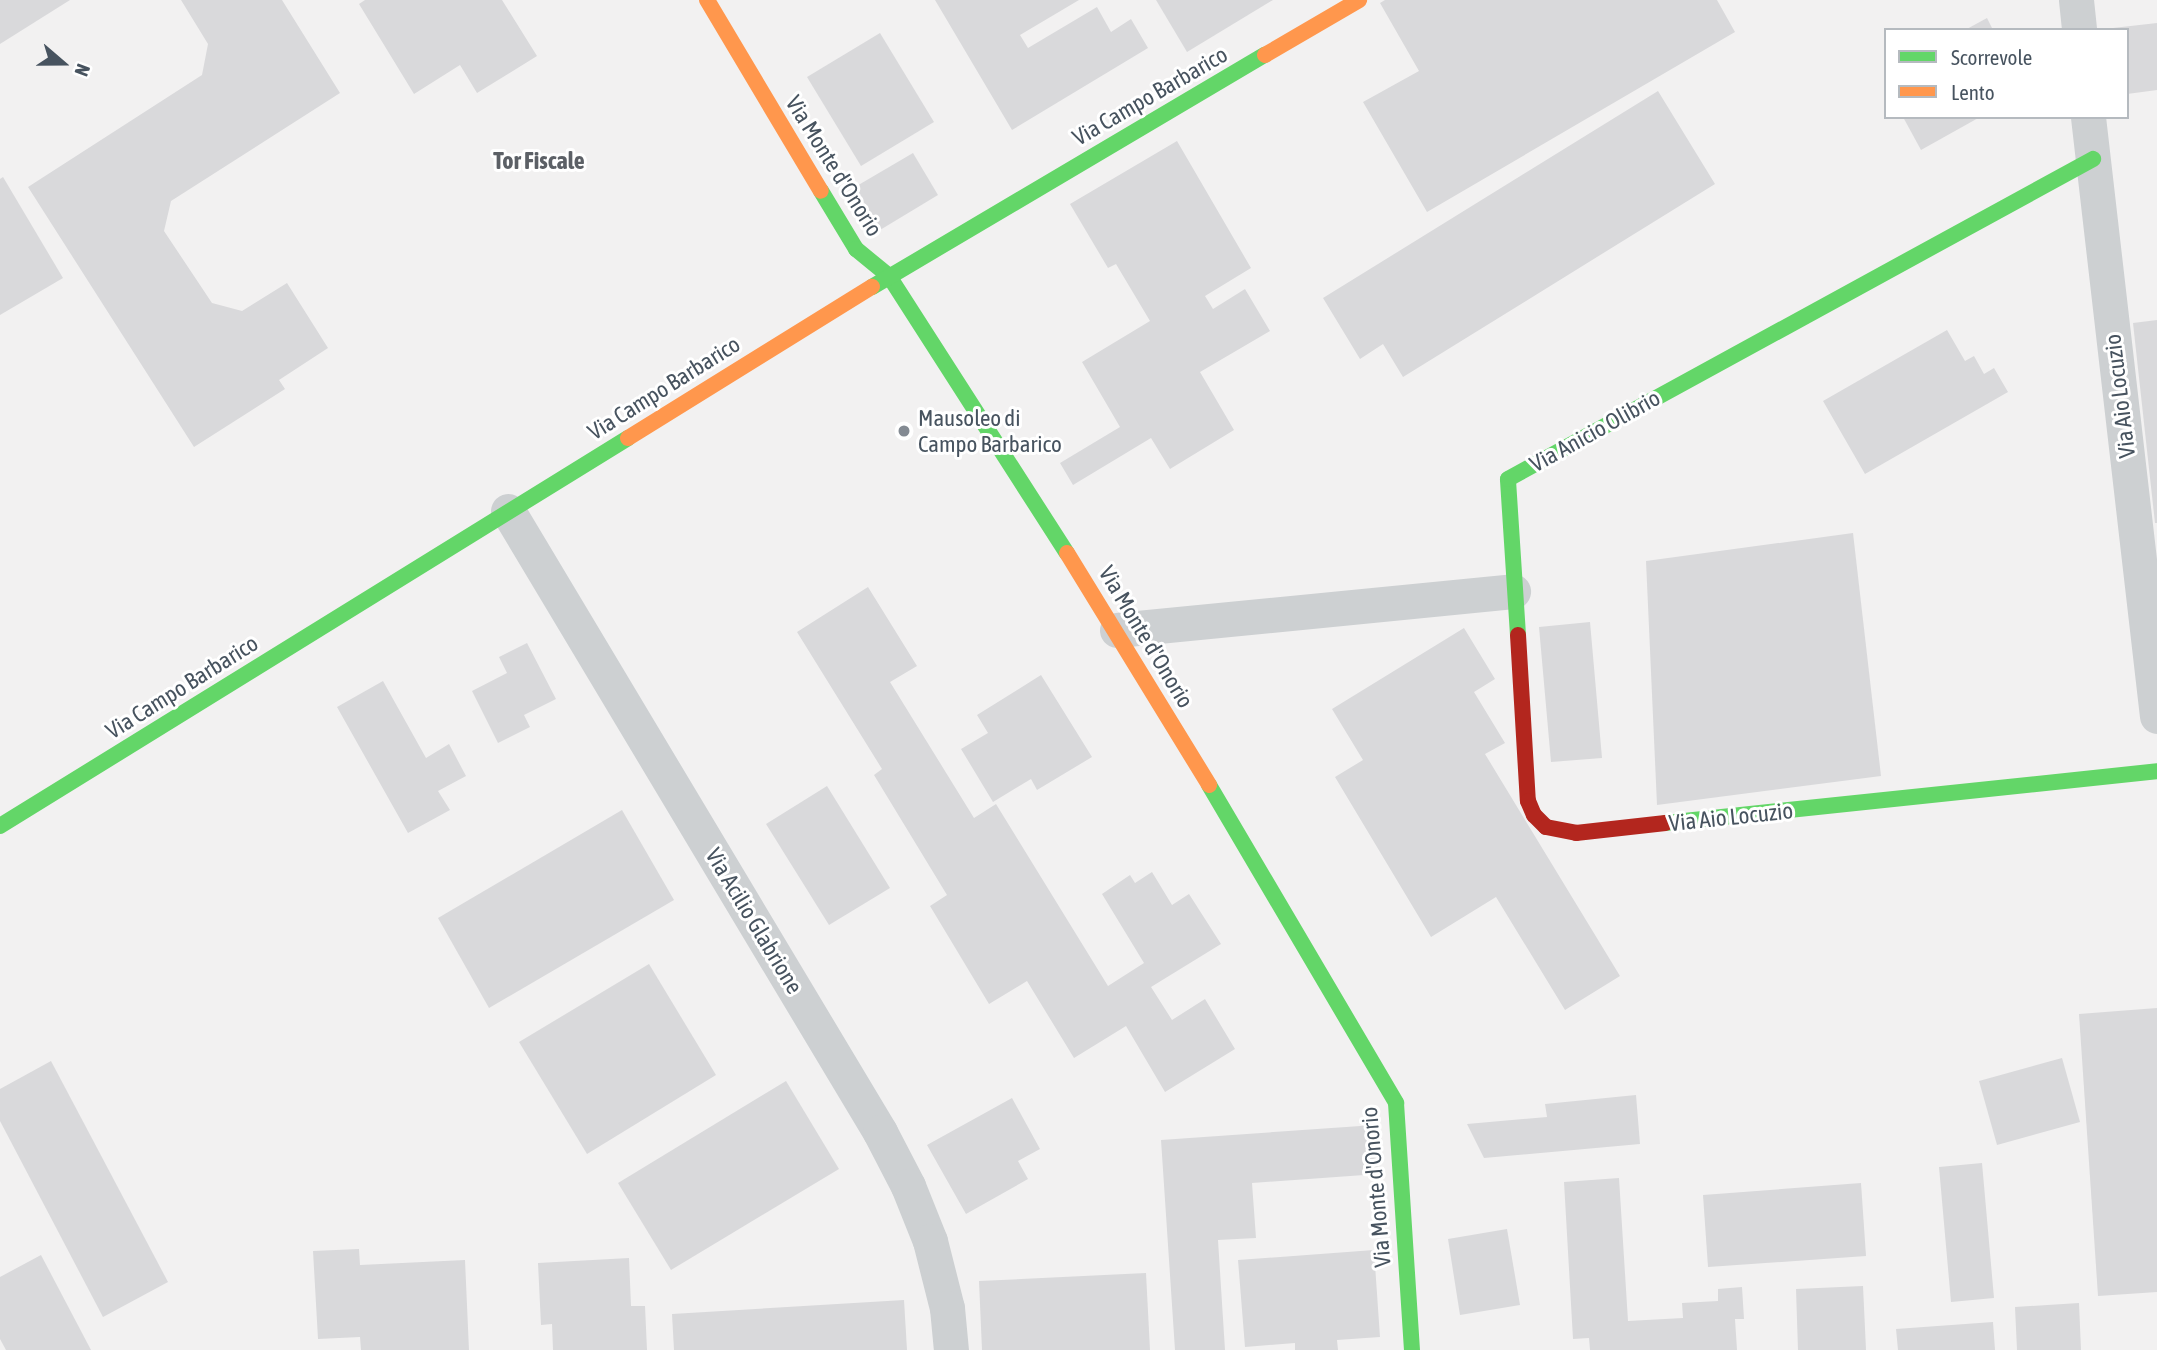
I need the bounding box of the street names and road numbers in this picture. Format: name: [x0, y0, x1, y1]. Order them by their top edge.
street label: Via Campo Barbarico: [1068, 40, 1232, 152]
street label: Via Monte d'Onorio: [780, 91, 888, 241]
street label: Via Campo Barbarico: [583, 330, 745, 446]
street label: Via Aio Locuzio: [2099, 332, 2141, 460]
street label: Via Anicio Olibrio: [1525, 384, 1665, 478]
street label: Via Monte d'Onorio: [1093, 561, 1199, 713]
street label: Via Campo Barbarico: [101, 629, 263, 745]
street label: Via Aio Locuzio: [1668, 797, 1794, 837]
street label: Via Acilio Glabrione: [700, 843, 808, 999]
street label: Via Monte d'Onorio: [1355, 1106, 1397, 1268]

